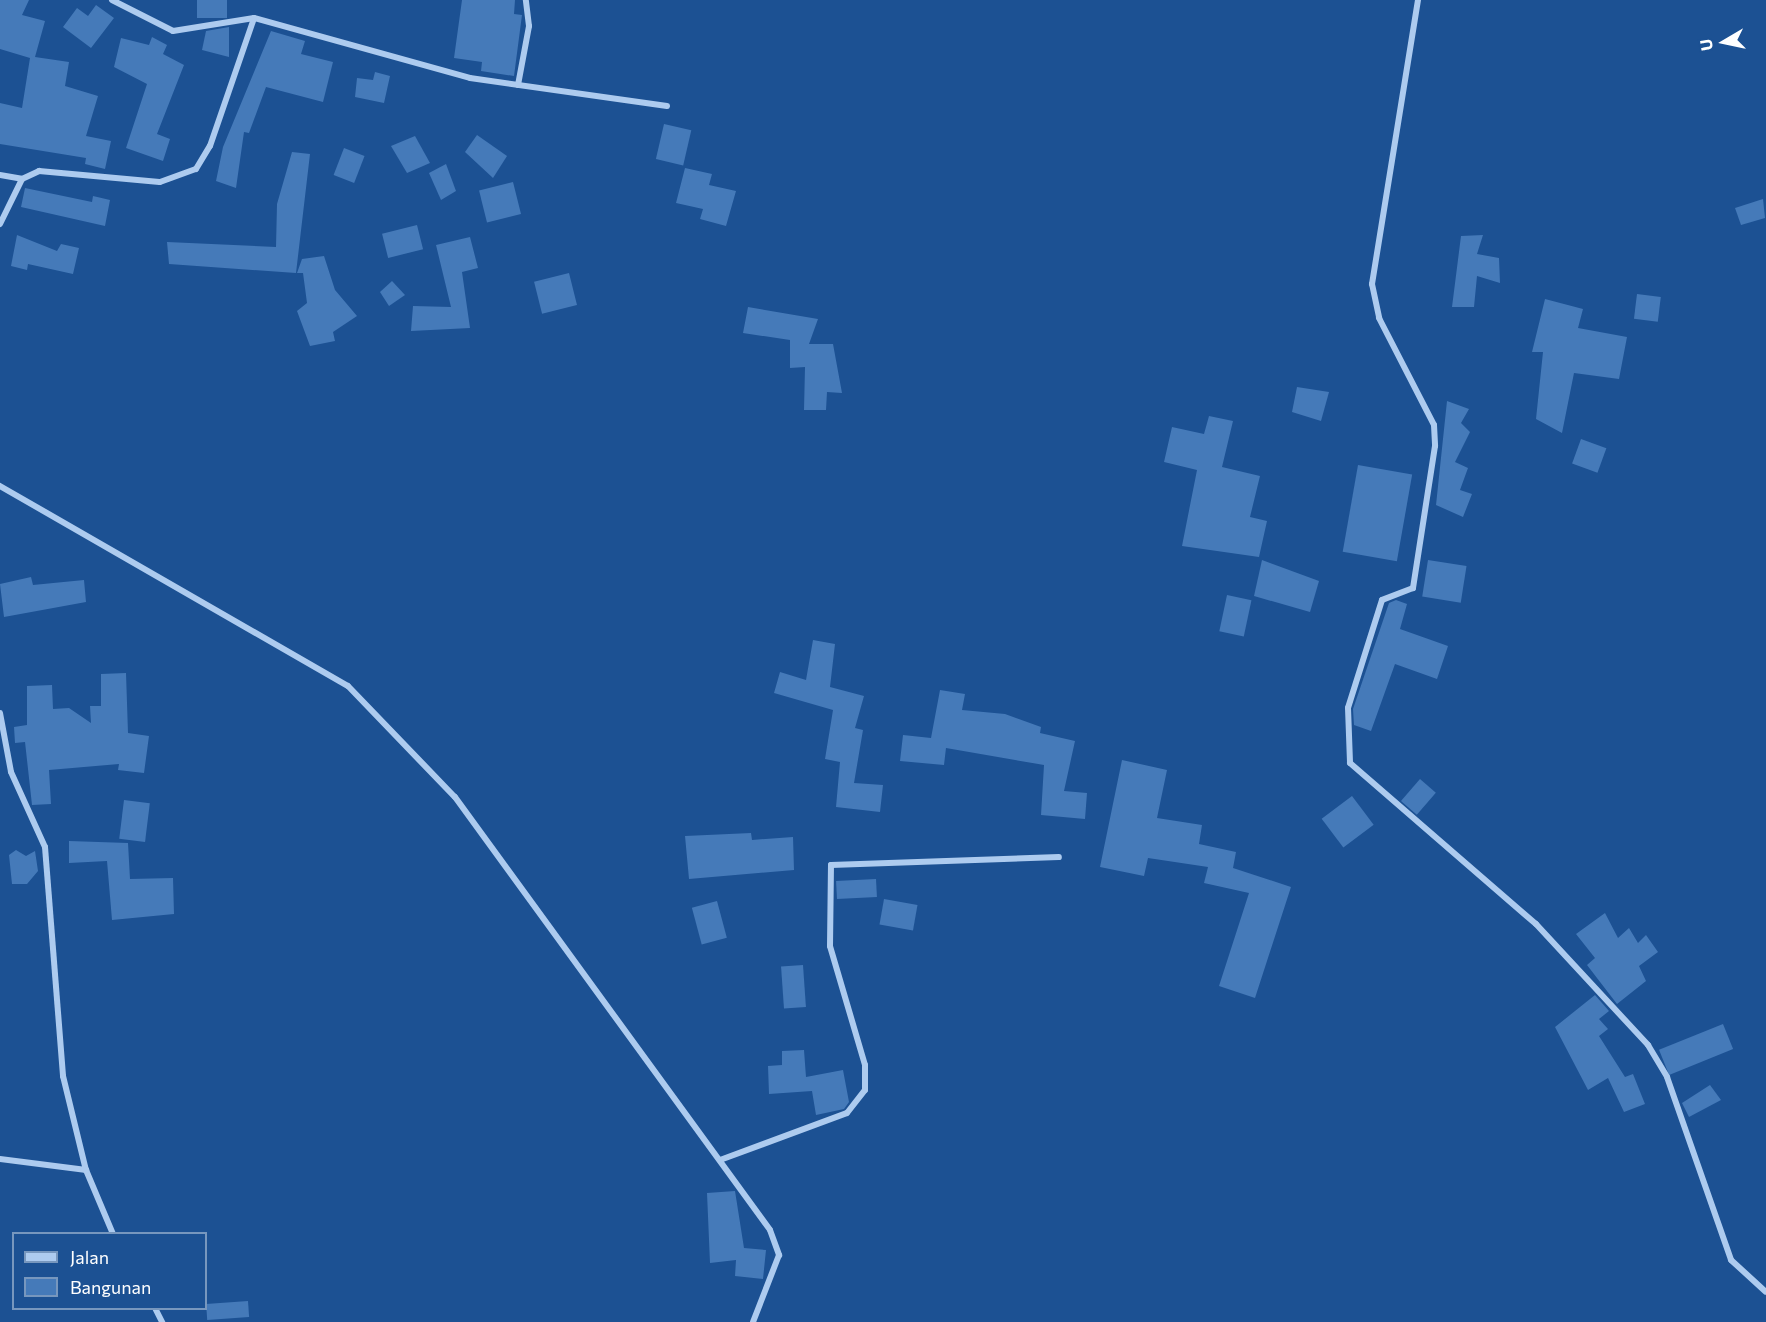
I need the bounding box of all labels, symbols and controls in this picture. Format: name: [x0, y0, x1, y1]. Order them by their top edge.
north arrow: [1694, 12, 1754, 72]
text: U: [1695, 38, 1716, 52]
legend: [12, 1232, 207, 1310]
text: Jalan: [70, 1246, 109, 1268]
text: Bangunan: [70, 1276, 151, 1298]

